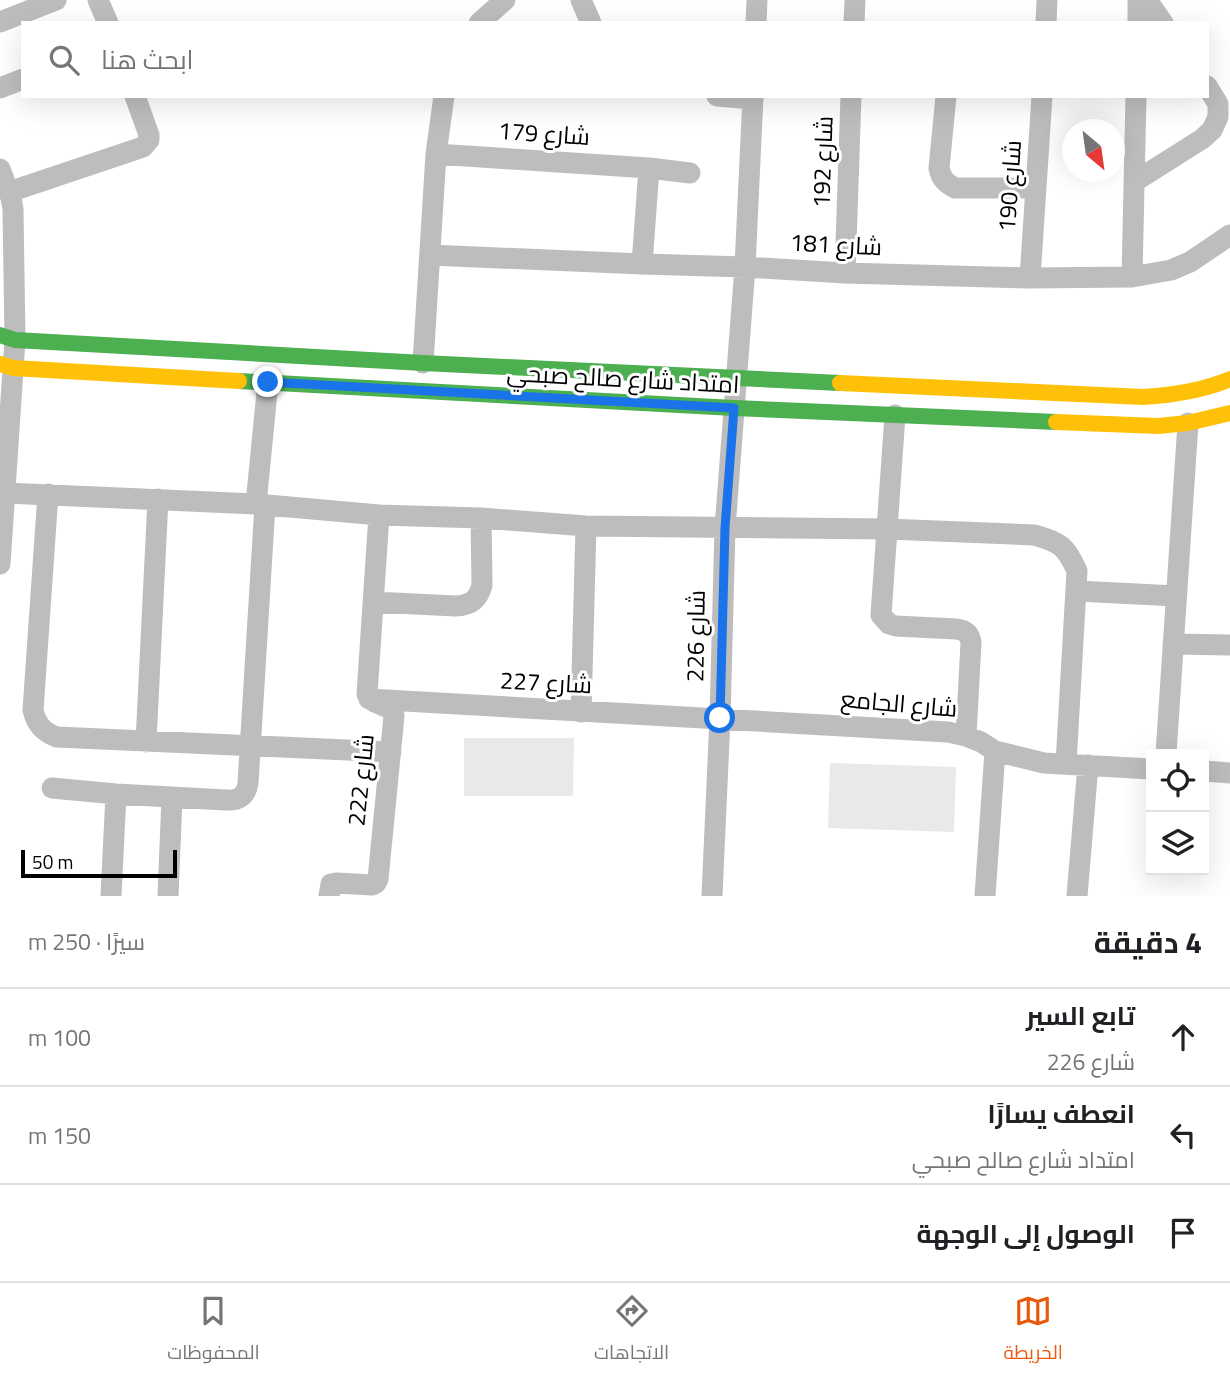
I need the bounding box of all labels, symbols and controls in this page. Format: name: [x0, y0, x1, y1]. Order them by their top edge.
search box: [21, 21, 1209, 98]
text: ابحث هنا: [101, 40, 194, 79]
icon: search: [45, 41, 83, 79]
street label: شارع 179: [497, 112, 591, 154]
street label: شارع 192: [802, 115, 842, 209]
north arrow: [1062, 119, 1125, 182]
street label: شارع 190: [988, 139, 1030, 233]
street label: شارع 181: [789, 224, 883, 264]
street label: امتداد شارع صالح صبحي: [506, 354, 740, 404]
route end: [252, 366, 283, 397]
street label: شارع 226: [676, 590, 714, 682]
street label: شارع 227: [499, 662, 593, 702]
street label: شارع الجامع: [839, 680, 959, 726]
route start: [704, 702, 735, 733]
street label: شارع 222: [337, 732, 383, 828]
map controls: [1146, 749, 1209, 875]
button: locate: [1146, 749, 1209, 812]
button: layers: [1146, 812, 1209, 875]
scale bar: [21, 847, 177, 879]
text: 50 m: [32, 847, 73, 876]
text: 4 دقيقة: [1094, 919, 1202, 965]
text: سيرًا · 250 m: [28, 924, 145, 959]
text: تابع السير: [1026, 996, 1135, 1035]
icon: ahead: [1164, 1018, 1202, 1056]
text: 100 m: [28, 1020, 91, 1055]
text: شارع 226: [1047, 1044, 1135, 1079]
text: انعطف يسارًا: [987, 1094, 1135, 1133]
icon: left: [1164, 1116, 1202, 1154]
text: 150 m: [28, 1118, 91, 1153]
text: امتداد شارع صالح صبحي: [912, 1142, 1135, 1177]
text: الوصول إلى الوجهة: [916, 1214, 1135, 1253]
icon: arrive: [1164, 1214, 1202, 1252]
tab: المحفوظات: [167, 1292, 260, 1370]
tab: الاتجاهات: [594, 1292, 669, 1370]
tab: الخريطة: [1004, 1292, 1063, 1370]

